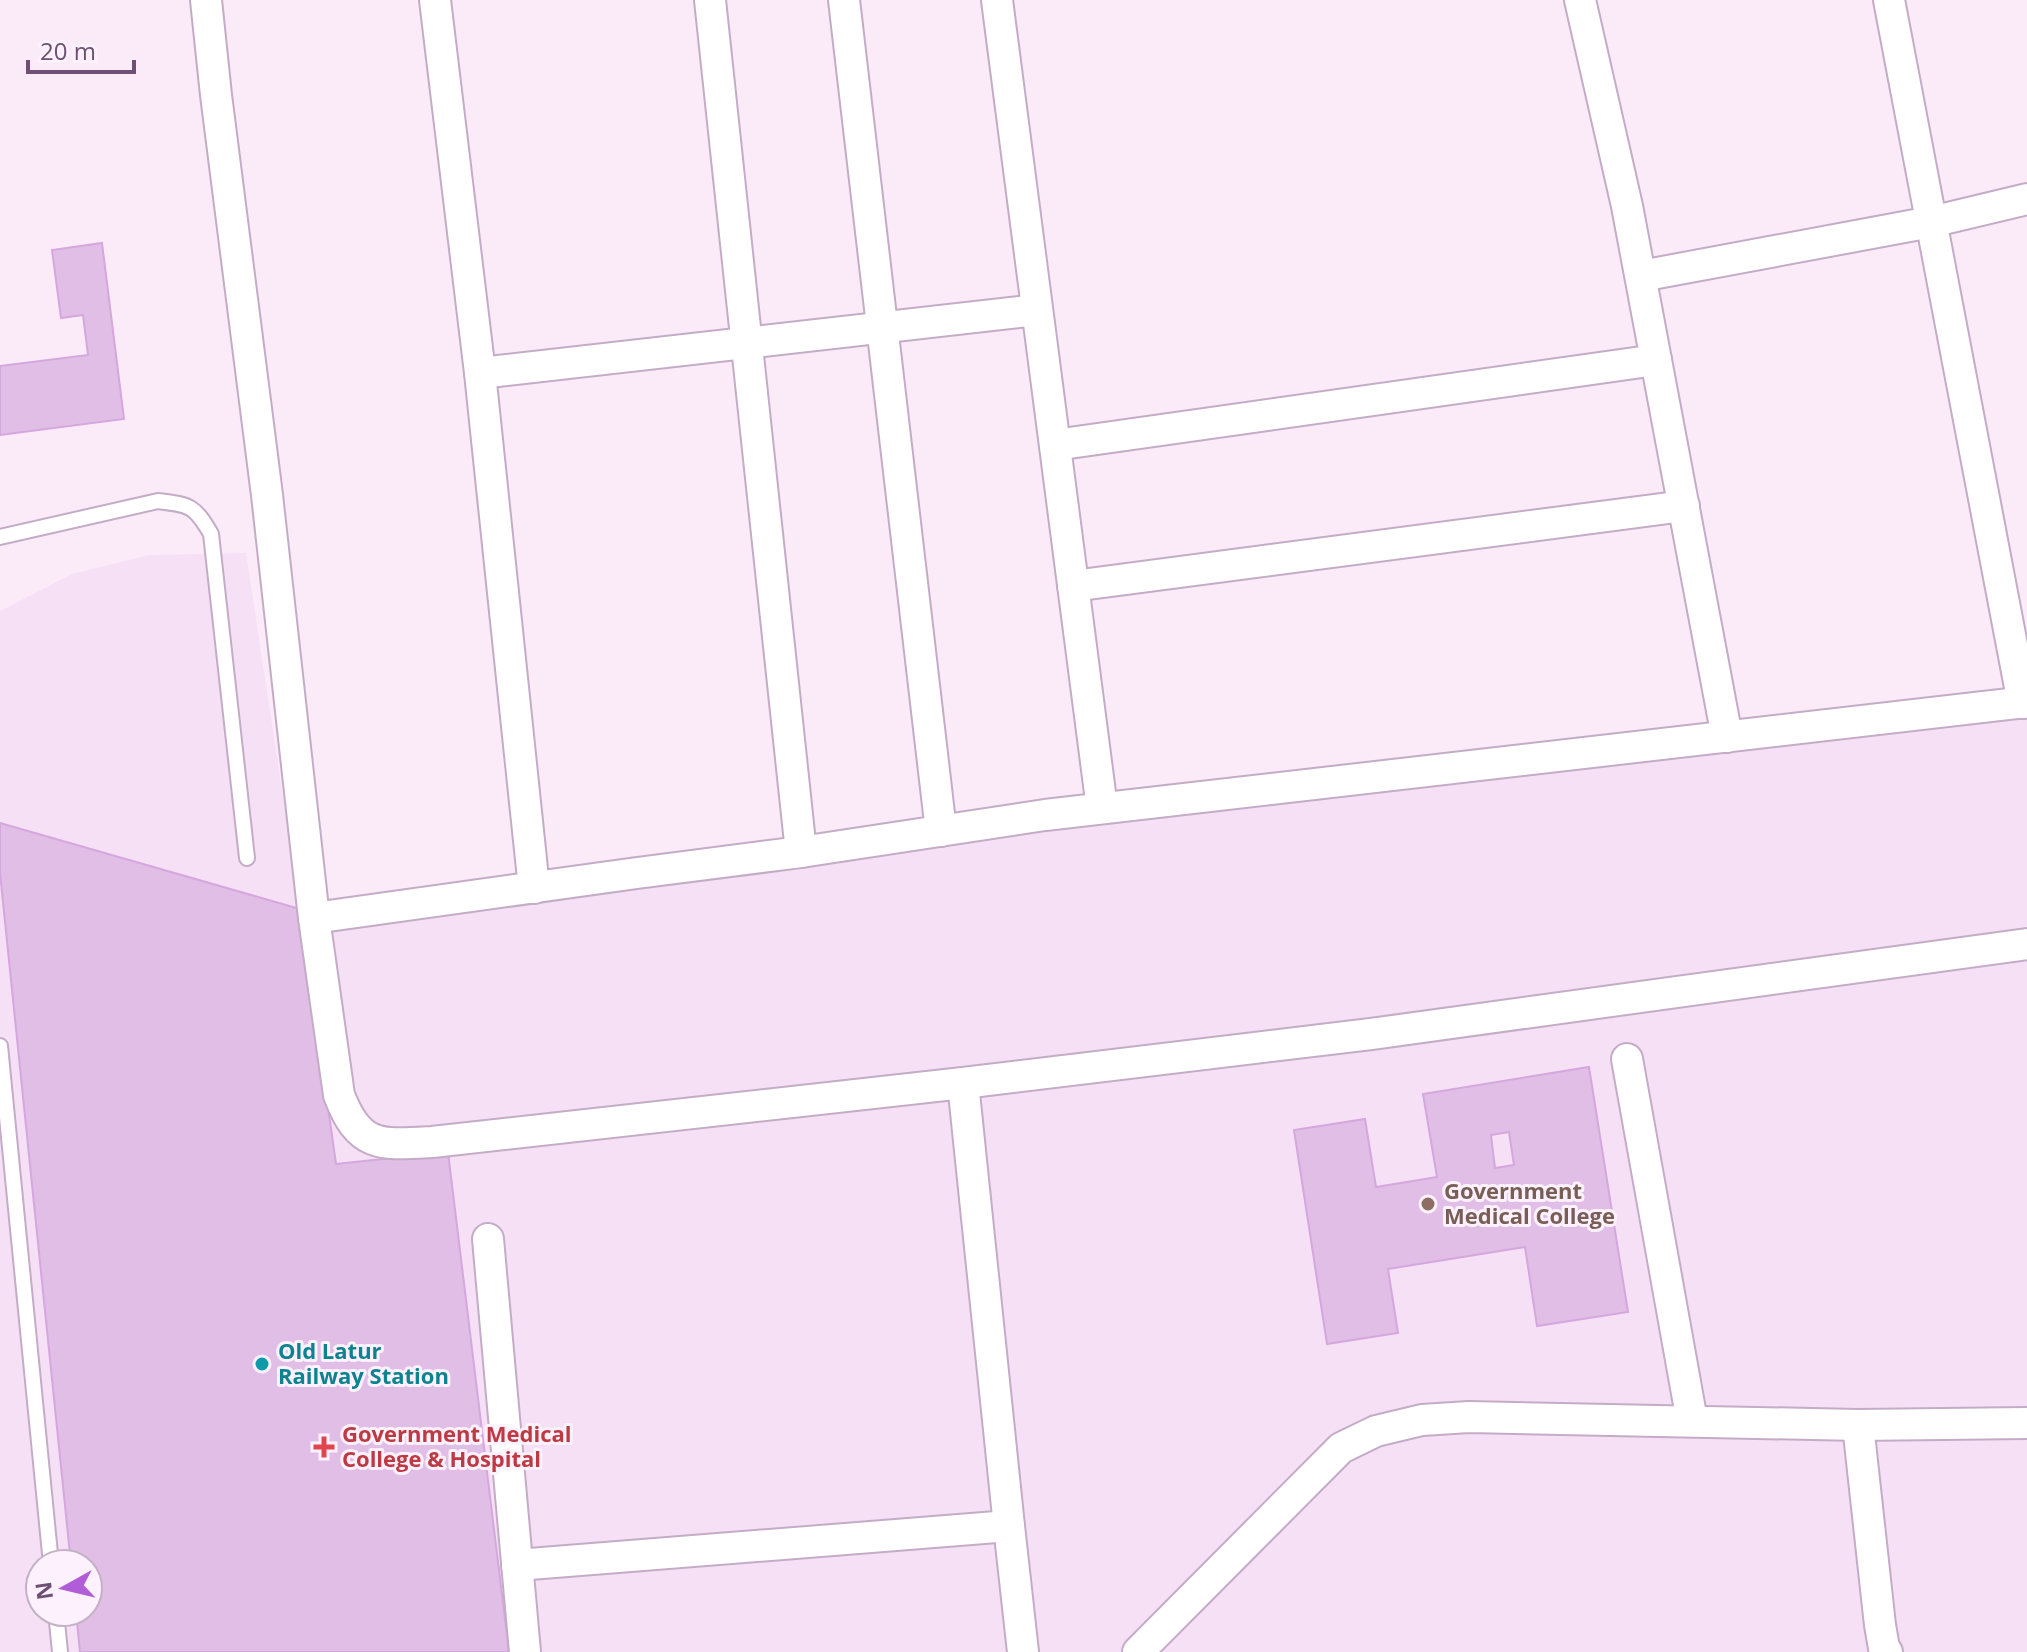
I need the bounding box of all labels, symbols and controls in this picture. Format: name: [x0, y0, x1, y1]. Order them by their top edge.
scale bar: [28, 24, 134, 74]
text: 20 m: [40, 34, 96, 67]
place label: Government Medical College: [1444, 1175, 1615, 1230]
marker: Government Medical College: [1419, 1195, 1437, 1213]
place label: Old Latur Railway Station: [278, 1335, 449, 1390]
marker: Old Latur Railway Station: [253, 1355, 271, 1373]
place label: Government Medical College & Hospital: [342, 1418, 572, 1473]
marker: Government Medical College & Hospital: [313, 1436, 335, 1458]
north arrow: [24, 1548, 104, 1628]
text: N: [27, 1580, 59, 1602]

